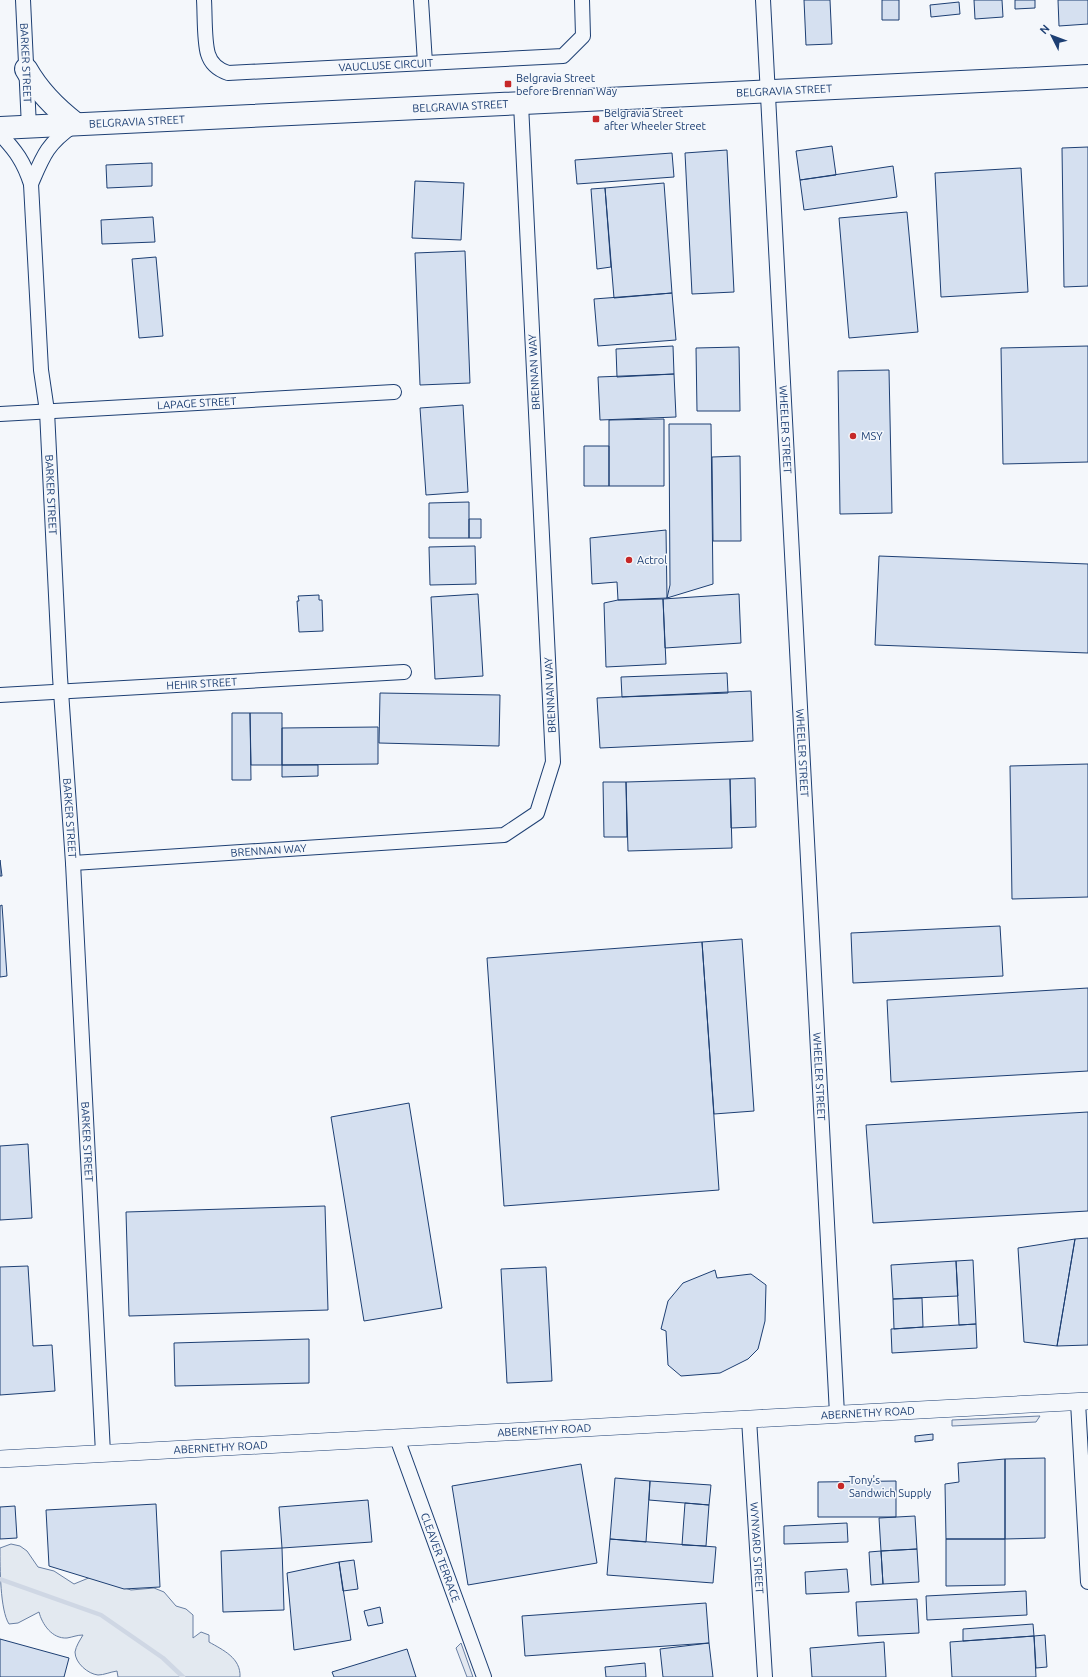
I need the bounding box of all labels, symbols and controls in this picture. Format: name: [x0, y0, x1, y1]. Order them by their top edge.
north arrow: [1032, 16, 1072, 56]
street label: BARKER STREET: [18, 22, 34, 103]
text: N: [1037, 22, 1052, 36]
street label: VAUCLUSE CIRCUIT: [338, 57, 434, 73]
place label: Belgravia Street before Brennan Way: [516, 72, 618, 97]
marker: Belgravia Street before Brennan Way: [503, 79, 513, 89]
street label: BELGRAVIA STREET: [736, 82, 832, 99]
street label: BELGRAVIA STREET: [412, 98, 509, 114]
place label: Belgravia Street after Wheeler Street: [604, 107, 707, 132]
street label: BELGRAVIA STREET: [89, 113, 185, 130]
marker: Belgravia Street after Wheeler Street: [591, 114, 601, 124]
street label: BRENNAN WAY: [526, 333, 542, 410]
street label: WHEELER STREET: [777, 385, 794, 474]
street label: LAPAGE STREET: [157, 395, 237, 411]
place label: MSY: [861, 430, 883, 442]
marker: MSY: [848, 431, 858, 441]
street label: BARKER STREET: [43, 454, 59, 535]
place label: Actrol: [637, 554, 667, 566]
marker: Actrol: [624, 555, 634, 565]
street label: BRENNAN WAY: [542, 656, 558, 733]
street label: HEHIR STREET: [166, 676, 237, 692]
street label: WHEELER STREET: [794, 708, 811, 798]
street label: BARKER STREET: [61, 778, 79, 859]
street label: BRENNAN WAY: [230, 842, 308, 859]
street label: WHEELER STREET: [811, 1032, 828, 1121]
street label: BARKER STREET: [79, 1101, 95, 1182]
street label: ABERNETHY ROAD: [820, 1404, 915, 1421]
street label: ABERNETHY ROAD: [497, 1421, 592, 1438]
street label: ABERNETHY ROAD: [173, 1439, 268, 1456]
place label: Tony's Sandwich Supply: [849, 1474, 932, 1499]
marker: Tony's Sandwich Supply: [836, 1481, 846, 1491]
street label: WYNYARD STREET: [748, 1502, 766, 1594]
street label: CLEAVER TERRACE: [419, 1511, 462, 1604]

